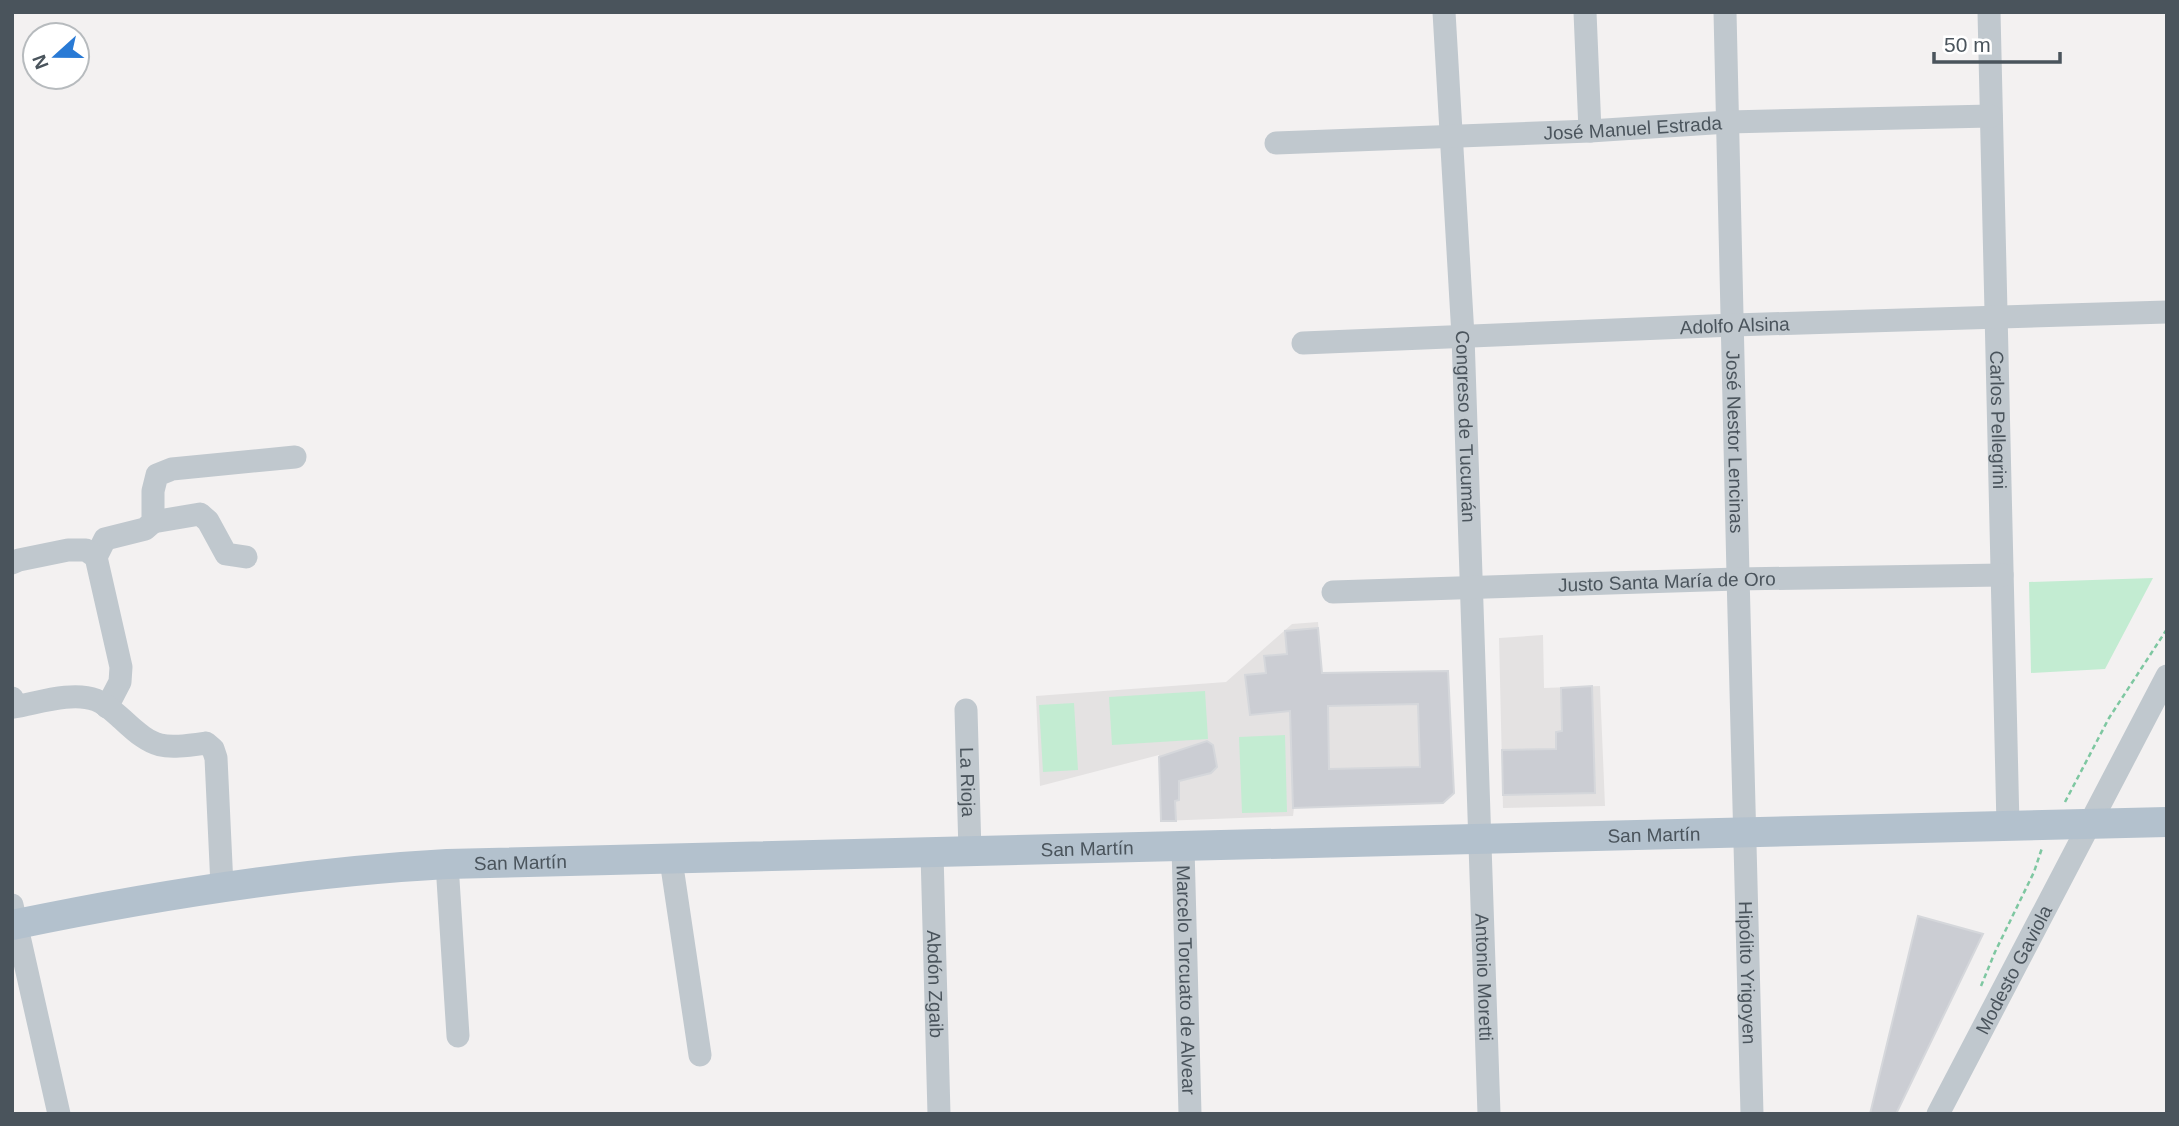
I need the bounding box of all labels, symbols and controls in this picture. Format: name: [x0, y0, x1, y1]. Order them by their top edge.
north arrow: [21, 21, 91, 91]
scale bar: [1934, 21, 2060, 65]
text: 50 m: [1944, 33, 1991, 56]
text: N: [28, 52, 53, 72]
street label: José Manuel Estrada: [1543, 112, 1723, 144]
street label: Adolfo Alsina: [1679, 313, 1790, 338]
street label: Congreso de Tucumán: [1452, 330, 1479, 523]
street label: José Nestor Lencinas: [1722, 350, 1747, 534]
street label: Carlos Pellegrini: [1986, 350, 2010, 489]
street label: Justo Santa María de Oro: [1558, 568, 1776, 596]
street label: La Rioja: [956, 747, 979, 818]
street label: San Martín: [1607, 823, 1701, 847]
street label: San Martín: [1040, 837, 1134, 861]
street label: San Martín: [474, 851, 567, 874]
street label: Marcelo Torcuato de Alvear: [1172, 865, 1200, 1096]
street label: Hipólito Yrigoyen: [1735, 901, 1760, 1045]
street label: Modesto Gaviola: [1972, 901, 2057, 1038]
street label: Antonio Moretti: [1471, 913, 1497, 1041]
street label: Abdón Zgaib: [923, 930, 947, 1038]

